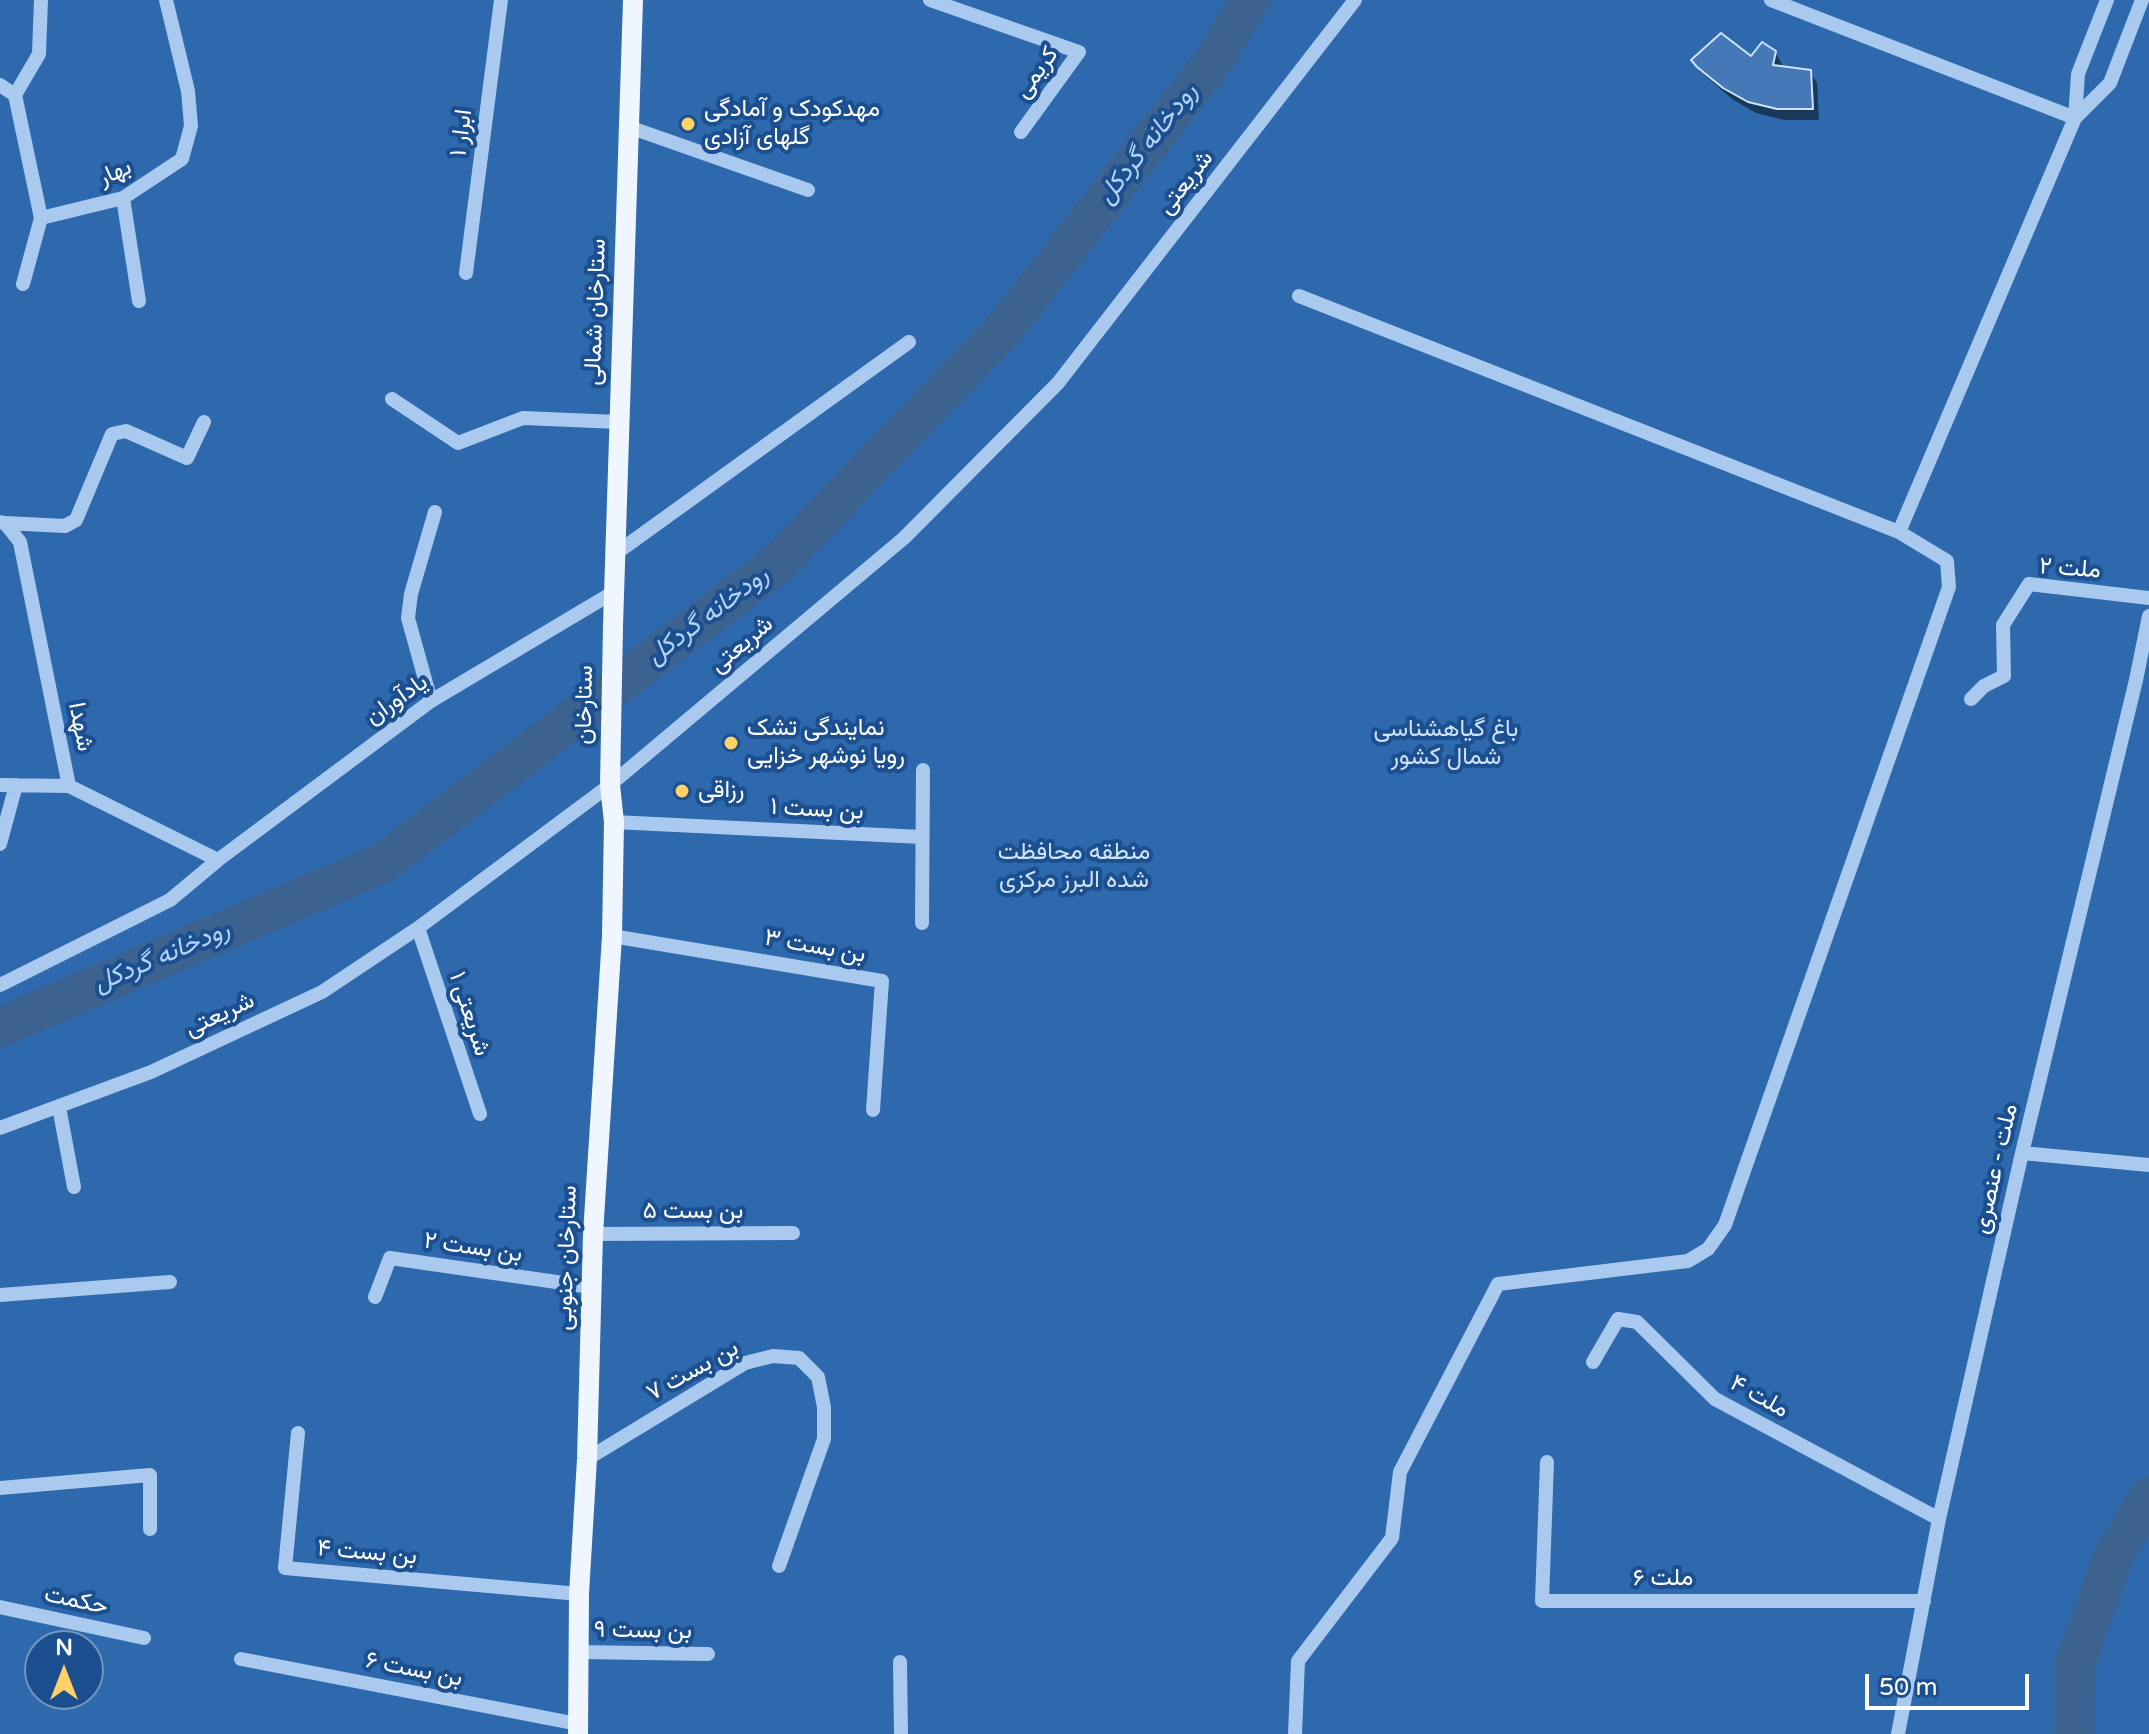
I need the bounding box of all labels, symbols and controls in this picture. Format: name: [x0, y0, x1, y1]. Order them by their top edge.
street label: کریمی: [1009, 41, 1065, 105]
water label: رودخانه گردکل: [1091, 77, 1205, 211]
place label: مهدکودک و آمادگی گلهای آزادی: [704, 96, 880, 152]
street label: ابرار ۱: [445, 108, 479, 158]
marker: مهدکودک و آمادگی گلهای آزادی: [679, 115, 697, 133]
street label: شریعتی: [1152, 145, 1220, 221]
street label: بهار: [94, 153, 136, 193]
street label: ستارخان شمالی: [579, 238, 613, 386]
street label: ملت ۲: [2038, 552, 2102, 586]
water label: رودخانه گردکل: [641, 560, 775, 672]
street label: شریعتی: [705, 610, 779, 680]
street label: ستارخان: [570, 665, 600, 745]
street label: یادآوران: [360, 668, 434, 732]
street label: شهدا: [61, 700, 99, 754]
place label: نمایندگی تشک رویا نوشهر خزایی: [747, 715, 905, 771]
park label: باغ گیاهشناسی شمال کشور: [1374, 716, 1518, 772]
marker: نمایندگی تشک رویا نوشهر خزایی: [722, 734, 740, 752]
place label: رزاقی: [698, 777, 745, 805]
marker: رزاقی: [673, 782, 691, 800]
street label: بن بست ۱: [770, 793, 864, 827]
park label: منطقه محافظت شده البرز مرکزی: [998, 839, 1150, 895]
water label: رودخانه گردکل: [89, 914, 235, 1000]
street label: بن بست ۳: [762, 924, 868, 970]
street label: شریعتی ۱: [442, 968, 496, 1060]
street label: شریعتی: [181, 986, 259, 1044]
street label: ملت - عنصری: [1967, 1101, 2025, 1237]
street label: ستارخان جنوبی: [550, 1185, 584, 1331]
street label: بن بست ۵: [643, 1198, 743, 1226]
street label: بن بست ۲: [422, 1227, 524, 1269]
street label: بن بست ۷: [642, 1334, 744, 1408]
street label: ملت ۴: [1725, 1369, 1793, 1425]
street label: بن بست ۴: [316, 1534, 418, 1572]
street label: ملت ۶: [1633, 1565, 1693, 1593]
street label: حکمت: [42, 1580, 110, 1622]
street label: بن بست ۹: [594, 1616, 692, 1646]
north arrow: [24, 1630, 104, 1710]
text: N: [55, 1635, 73, 1661]
street label: بن بست ۶: [363, 1646, 465, 1694]
scale bar: [1869, 1658, 2033, 1708]
text: 50 m: [1879, 1673, 1937, 1702]

